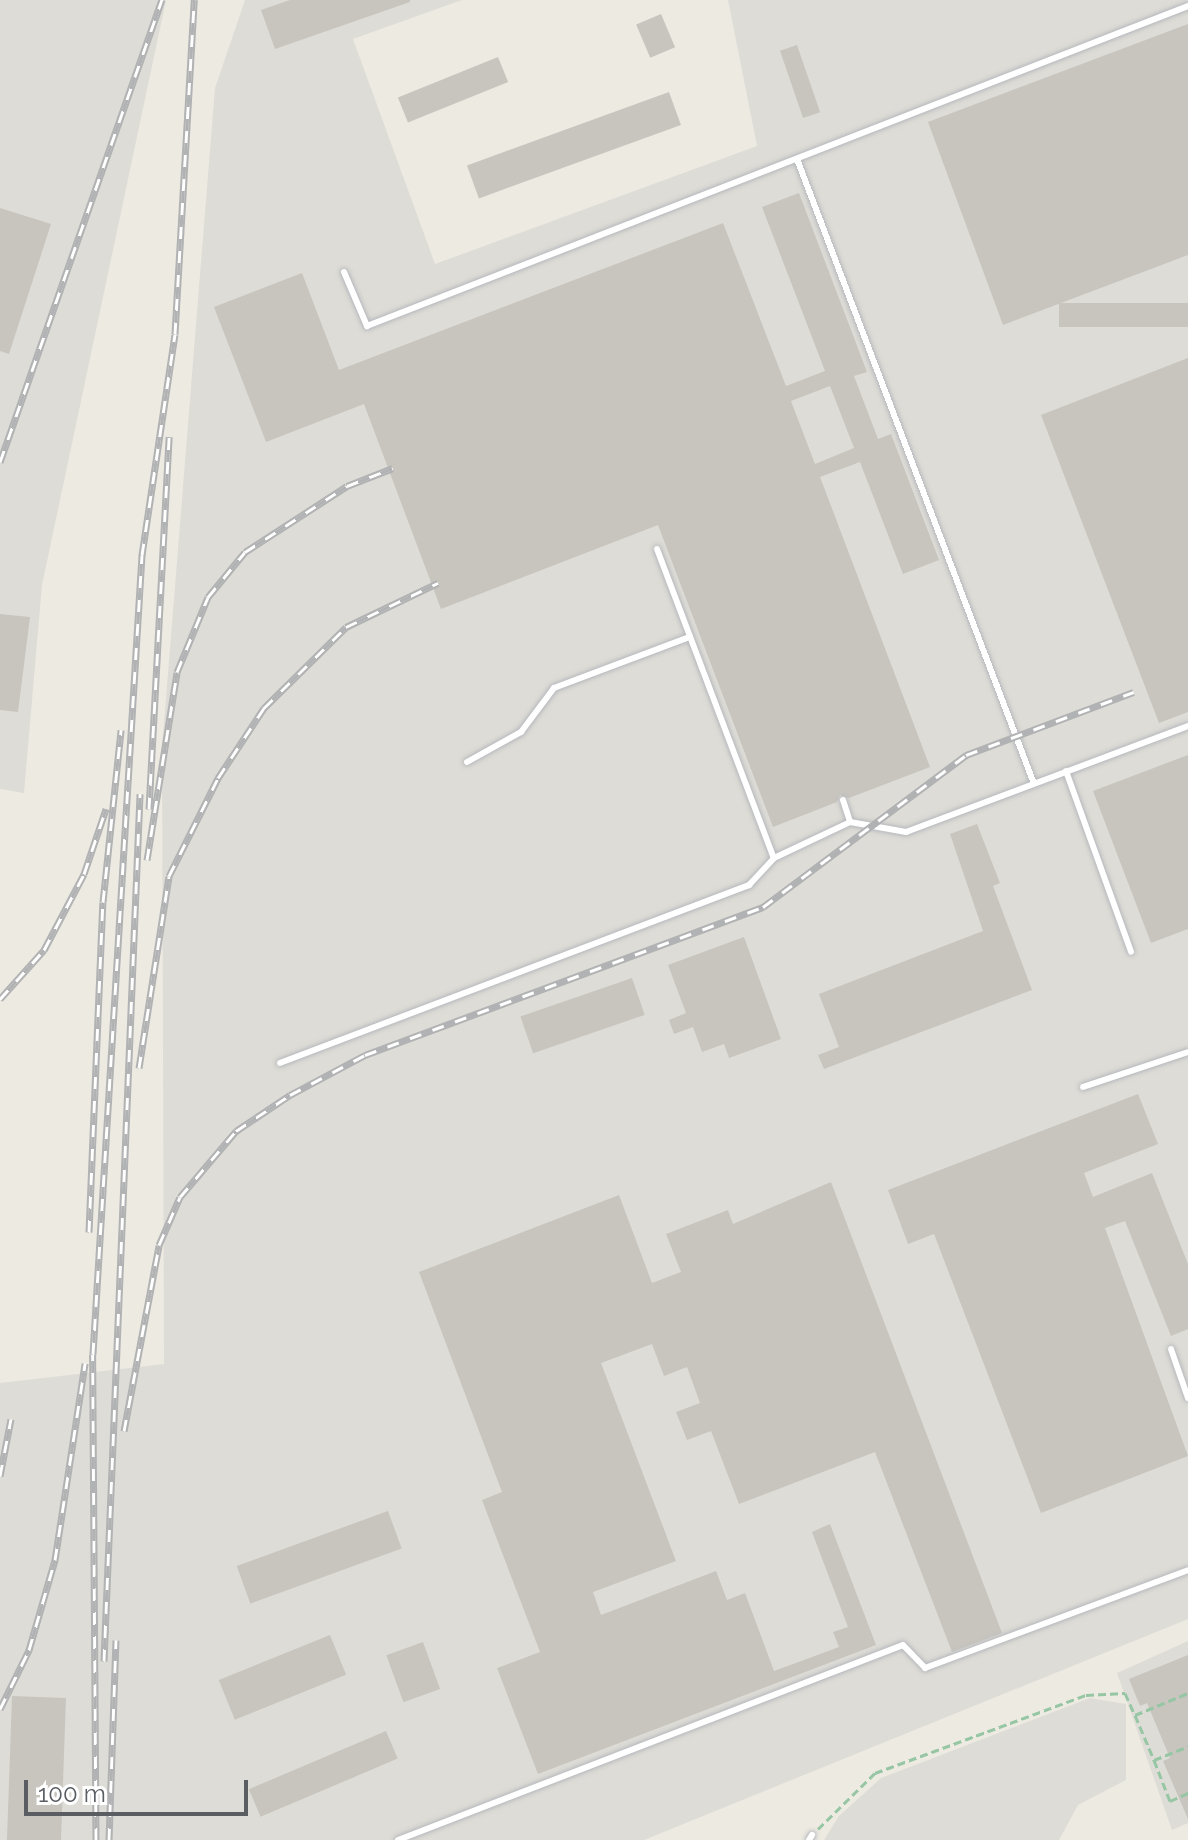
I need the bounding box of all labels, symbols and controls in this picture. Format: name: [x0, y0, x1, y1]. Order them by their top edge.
scale bar: [28, 1764, 252, 1814]
text: 100 m: [38, 1779, 106, 1808]

